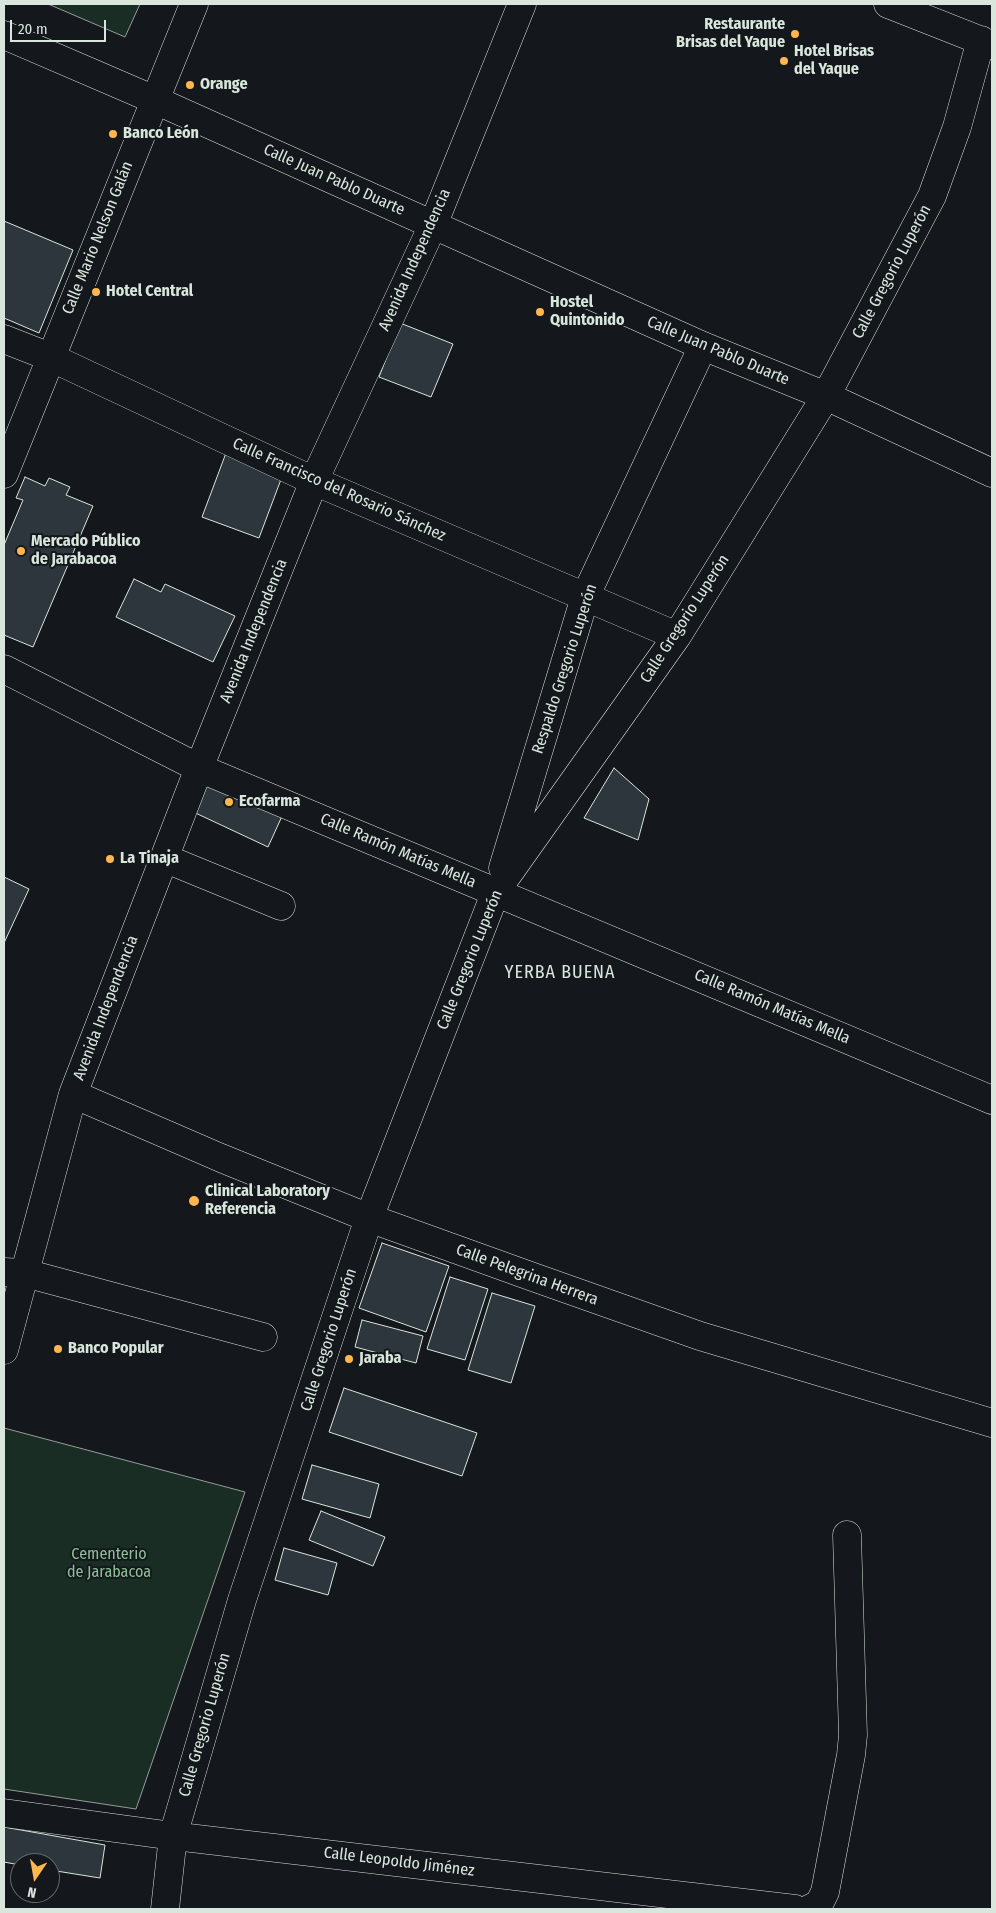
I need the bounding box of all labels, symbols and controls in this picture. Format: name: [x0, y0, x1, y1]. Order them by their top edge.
scale bar: [12, 10, 109, 42]
place label: Restaurante Brisas del Yaque: [676, 15, 785, 53]
text: 20 m: [18, 20, 48, 38]
marker: Restaurante Brisas del Yaque: [789, 28, 801, 40]
place label: Hotel Brisas del Yaque: [794, 42, 874, 80]
marker: Hotel Brisas del Yaque: [778, 55, 790, 67]
place label: Orange: [200, 75, 248, 95]
marker: Orange: [184, 79, 196, 91]
place label: Banco León: [123, 124, 199, 144]
marker: Banco León: [107, 128, 119, 140]
street label: Calle Juan Pablo Duarte: [260, 140, 408, 220]
street label: Calle Mario Nelson Galán: [59, 159, 137, 317]
street label: Avenida Independencia: [375, 186, 455, 334]
street label: Calle Gregorio Luperón: [849, 202, 935, 342]
place label: Hotel Central: [106, 282, 193, 302]
marker: Hotel Central: [90, 286, 102, 298]
place label: Hostel Quintonido: [550, 293, 625, 331]
marker: Hostel Quintonido: [534, 306, 546, 318]
street label: Calle Juan Pablo Duarte: [644, 312, 792, 390]
street label: Calle Francisco del Rosario Sánchez: [229, 434, 449, 546]
place label: Mercado Público de Jarabacoa: [31, 532, 140, 570]
marker: Mercado Público de Jarabacoa: [15, 545, 27, 557]
street label: Calle Gregorio Luperón: [636, 551, 734, 687]
street label: Avenida Independencia: [216, 556, 292, 706]
street label: Respaldo Gregorio Luperón: [528, 582, 602, 756]
place label: Ecofarma: [239, 792, 300, 812]
marker: Ecofarma: [223, 796, 235, 808]
street label: Calle Ramón Matías Mella: [317, 809, 479, 893]
place label: La Tinaja: [120, 849, 179, 869]
marker: La Tinaja: [104, 853, 116, 865]
street label: Calle Gregorio Luperón: [433, 887, 507, 1033]
street label: Avenida Independencia: [70, 933, 142, 1083]
district label: YERBA BUENA: [503, 962, 617, 984]
street label: Calle Ramón Matías Mella: [691, 965, 853, 1049]
place label: Clinical Laboratory Referencia: [205, 1182, 330, 1220]
marker: Clinical Laboratory Referencia: [187, 1194, 201, 1208]
street label: Calle Pelegrina Herrera: [453, 1240, 601, 1310]
street label: Calle Gregorio Luperón: [297, 1266, 361, 1414]
place label: Banco Popular: [68, 1339, 164, 1359]
marker: Banco Popular: [52, 1343, 64, 1355]
place label: Jaraba: [359, 1349, 401, 1369]
marker: Jaraba: [343, 1353, 355, 1365]
park label: Cementerio de Jarabacoa: [67, 1545, 151, 1583]
street label: Calle Gregorio Luperón: [175, 1651, 235, 1799]
street label: Calle Leopoldo Jiménez: [323, 1843, 475, 1881]
north arrow: [10, 1853, 60, 1903]
text: N: [26, 1883, 38, 1901]

